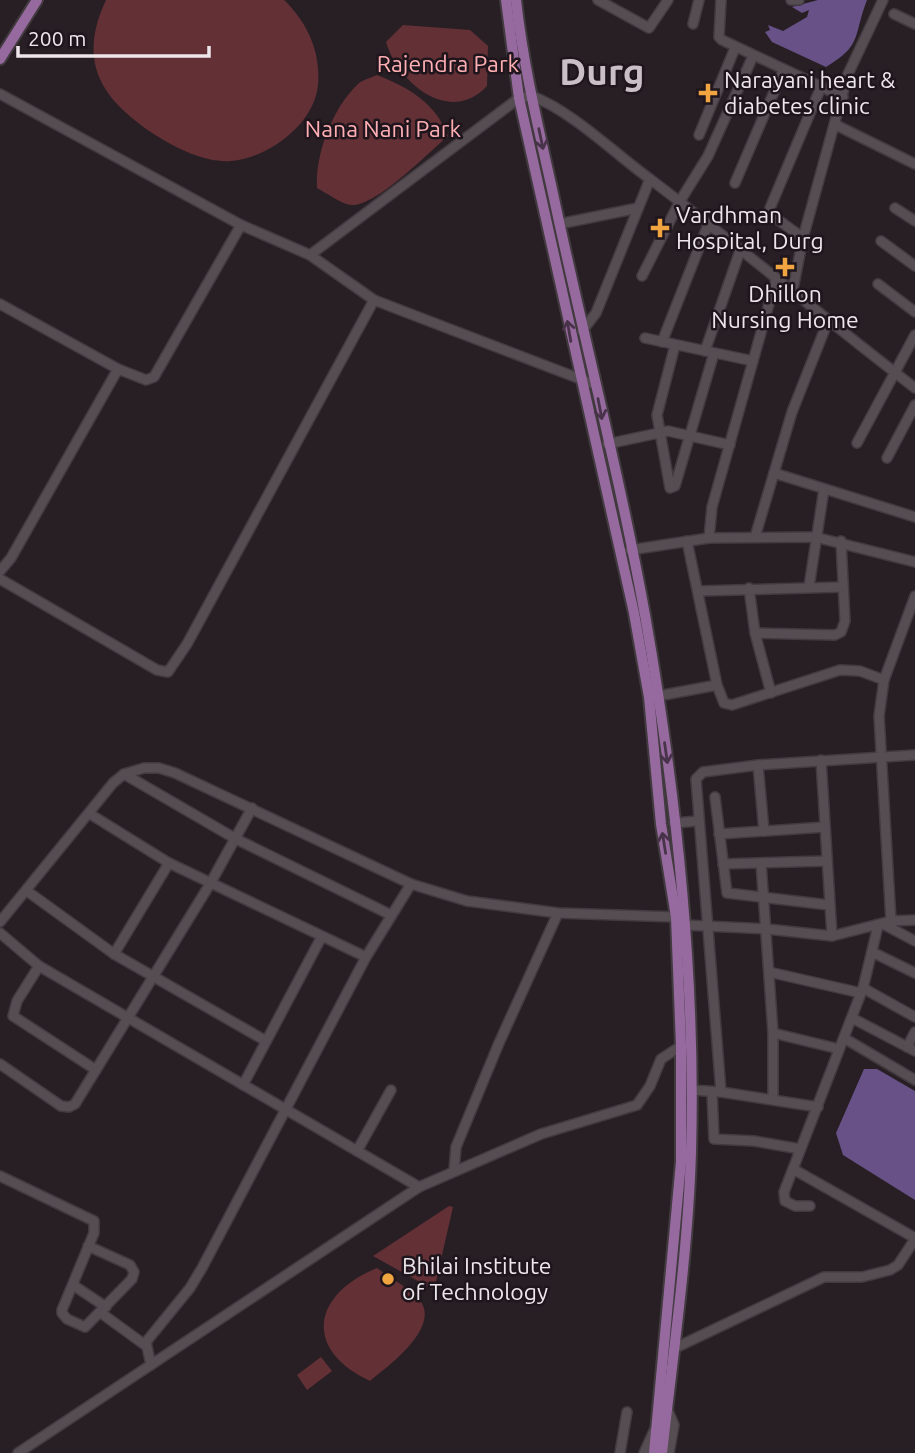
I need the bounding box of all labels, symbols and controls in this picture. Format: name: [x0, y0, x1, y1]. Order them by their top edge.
scale bar: [18, 14, 208, 58]
text: 200 m: [28, 26, 86, 50]
park label: Rajendra Park: [377, 51, 520, 76]
district label: Durg: [559, 51, 645, 92]
place label: Narayani heart & diabetes clinic: [724, 67, 895, 118]
marker: Narayani heart & diabetes clinic: [698, 83, 718, 103]
park label: Nana Nani Park: [305, 116, 462, 141]
one-way arrow: [535, 127, 549, 150]
place label: Vardhman Hospital, Durg: [676, 202, 824, 253]
marker: Vardhman Hospital, Durg: [650, 218, 670, 238]
marker: Dhillon Nursing Home: [775, 257, 795, 277]
place label: Dhillon Nursing Home: [711, 281, 859, 332]
one-way arrow: [562, 320, 575, 343]
one-way arrow: [594, 398, 608, 420]
one-way arrow: [660, 741, 673, 764]
one-way arrow: [657, 832, 670, 854]
place label: Bhilai Institute of Technology: [402, 1253, 552, 1304]
marker: Bhilai Institute of Technology: [380, 1271, 396, 1287]

